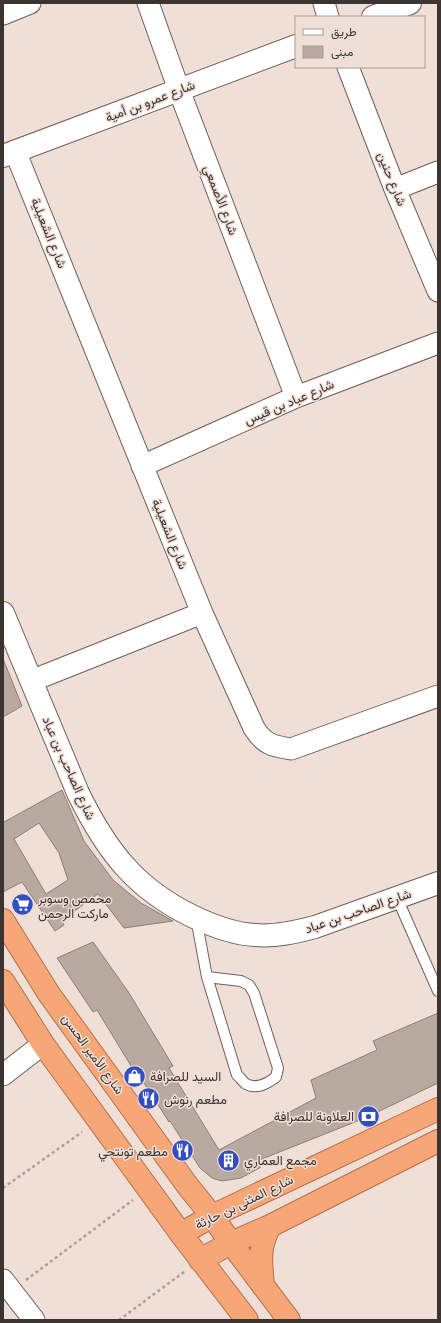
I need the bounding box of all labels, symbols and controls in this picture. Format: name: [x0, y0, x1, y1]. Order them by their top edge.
legend: [295, 16, 425, 68]
text: طريق: [331, 25, 357, 40]
text: مبنى: [331, 45, 353, 60]
street label: شارع عمرو بن أمية: [103, 77, 198, 127]
street label: شارع حنين: [373, 150, 410, 209]
street label: شارع الأصمعي: [198, 163, 241, 238]
street label: شارع الشعيلية: [26, 196, 70, 271]
street label: شارع عباد بن قيس: [242, 376, 337, 430]
street label: شارع الشعيلية: [147, 497, 191, 572]
street label: شارع الصاحب بن عباد: [38, 714, 99, 823]
street label: شارع الصاحب بن عباد: [303, 886, 414, 938]
place label: محمص وسوبر ماركت الرحمن: [37, 891, 112, 922]
supermarket icon: محمص وسوبر ماركت الرحمن: [9, 892, 35, 918]
street label: شارع الأمير الحسن: [57, 1011, 127, 1098]
shop icon: السيد للصرافة: [122, 1063, 148, 1089]
place label: السيد للصرافة: [150, 1069, 221, 1085]
restaurant icon: مطعم رنوش: [136, 1086, 162, 1112]
place label: مطعم رنوش: [164, 1092, 227, 1108]
bank icon: العلاونة للصرافة: [356, 1103, 382, 1129]
place label: العلاونة للصرافة: [274, 1109, 354, 1125]
restaurant icon: مطعم تونتحي: [170, 1138, 196, 1164]
place label: مطعم تونتحي: [98, 1144, 168, 1162]
building icon: مجمع العماري: [216, 1147, 242, 1173]
place label: مجمع العماري: [244, 1153, 317, 1171]
street label: شارع المثنى بن حارثة: [193, 1172, 296, 1234]

